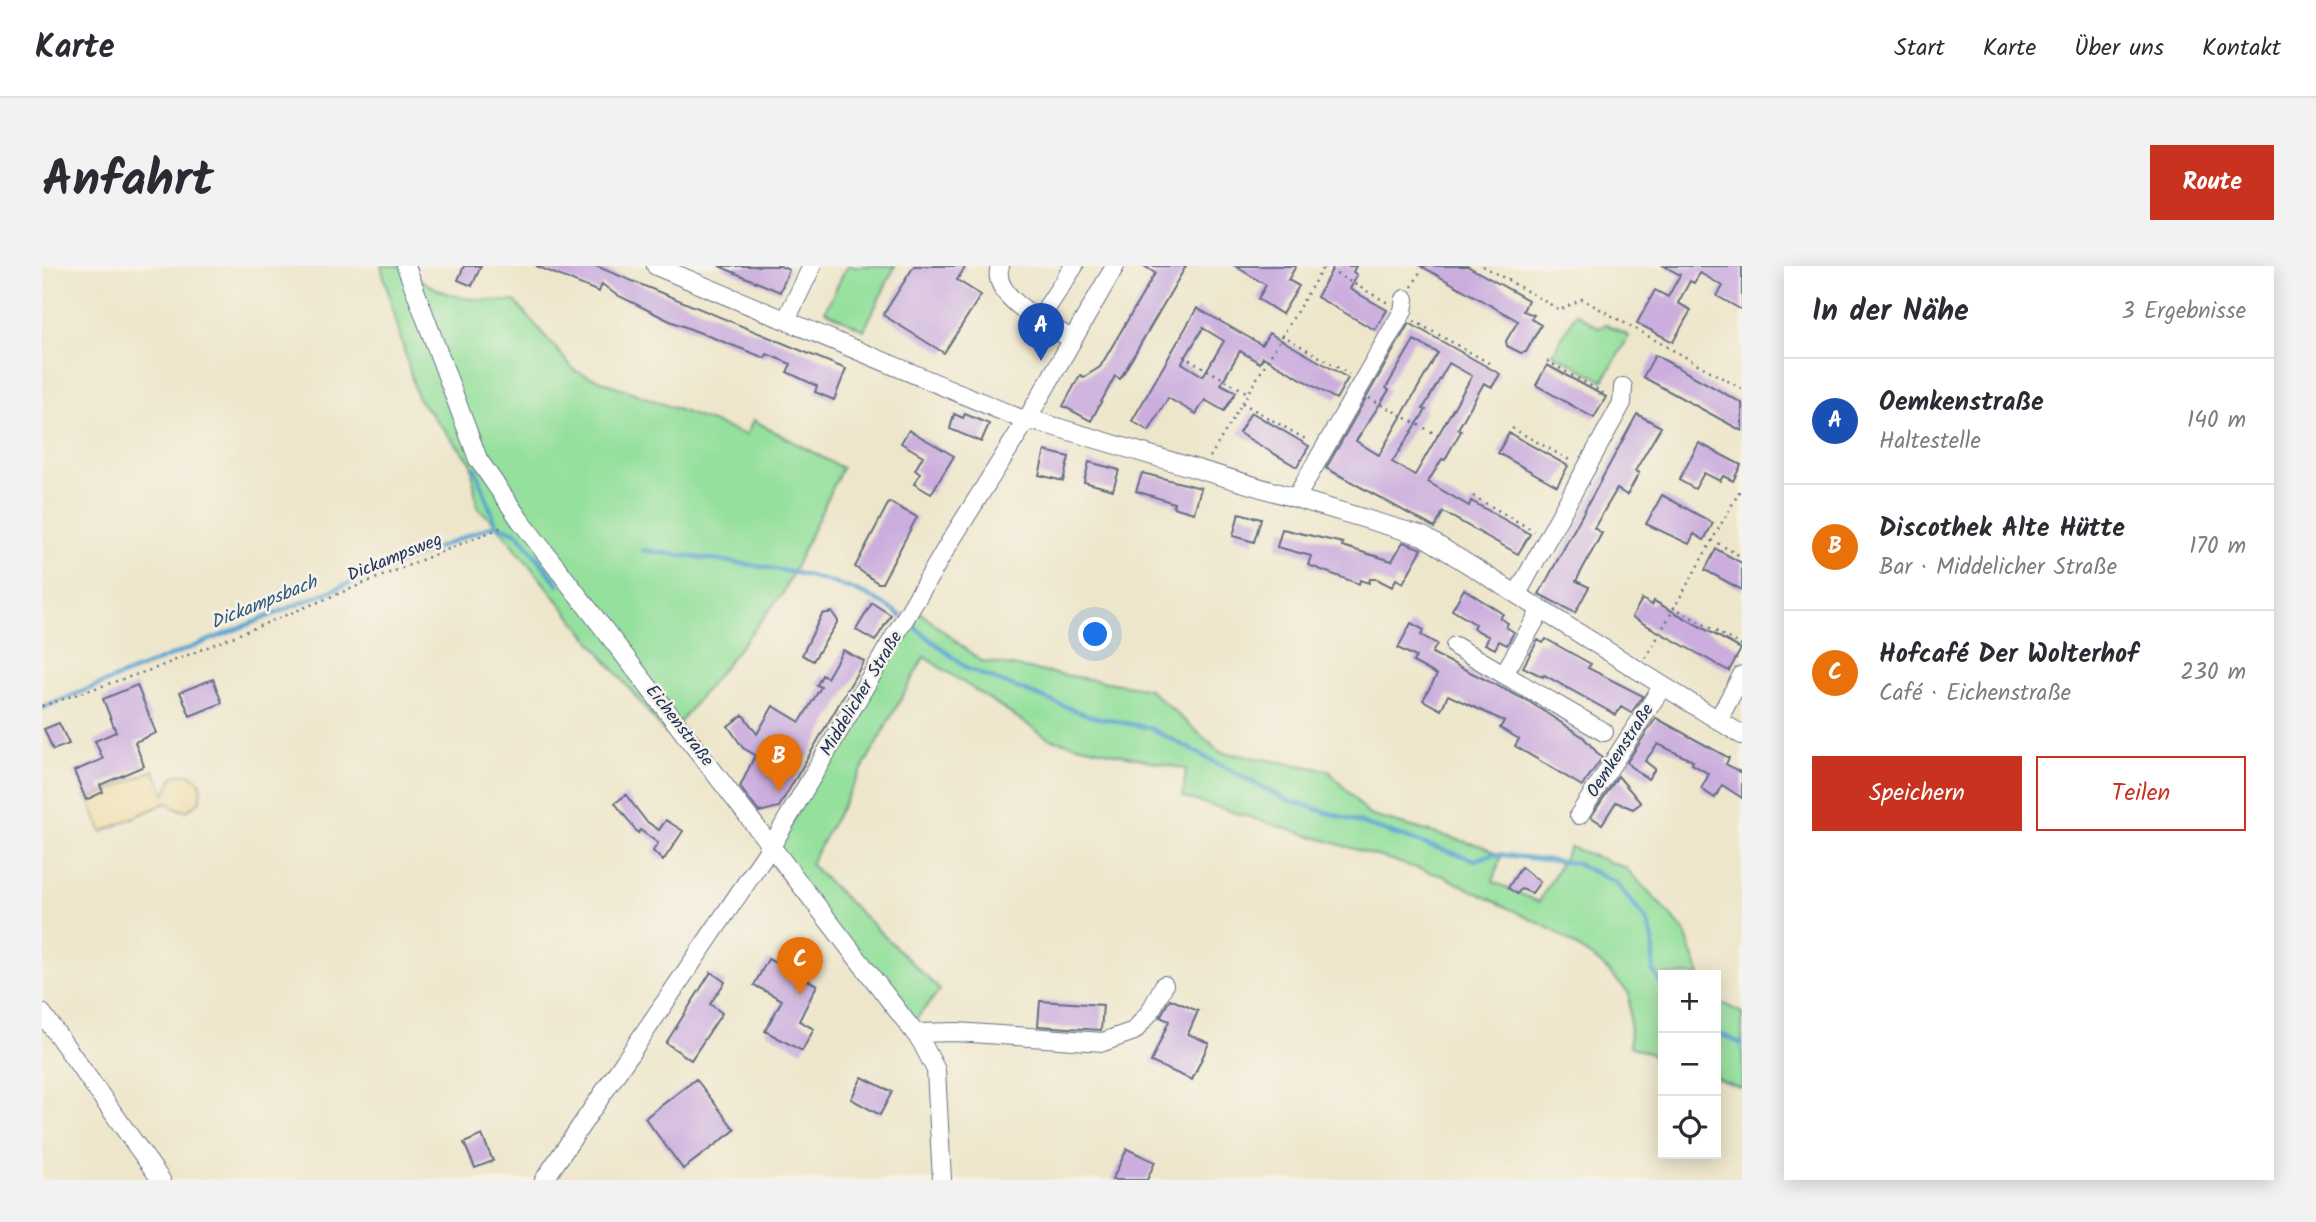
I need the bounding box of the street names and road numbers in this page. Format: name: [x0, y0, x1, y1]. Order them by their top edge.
street label: Dickampsweg: [343, 526, 447, 590]
street label: Middelicher Straße: [813, 626, 911, 762]
street label: Eichenstraße: [637, 679, 721, 773]
street label: Oemkenstraße: [1580, 698, 1662, 804]

